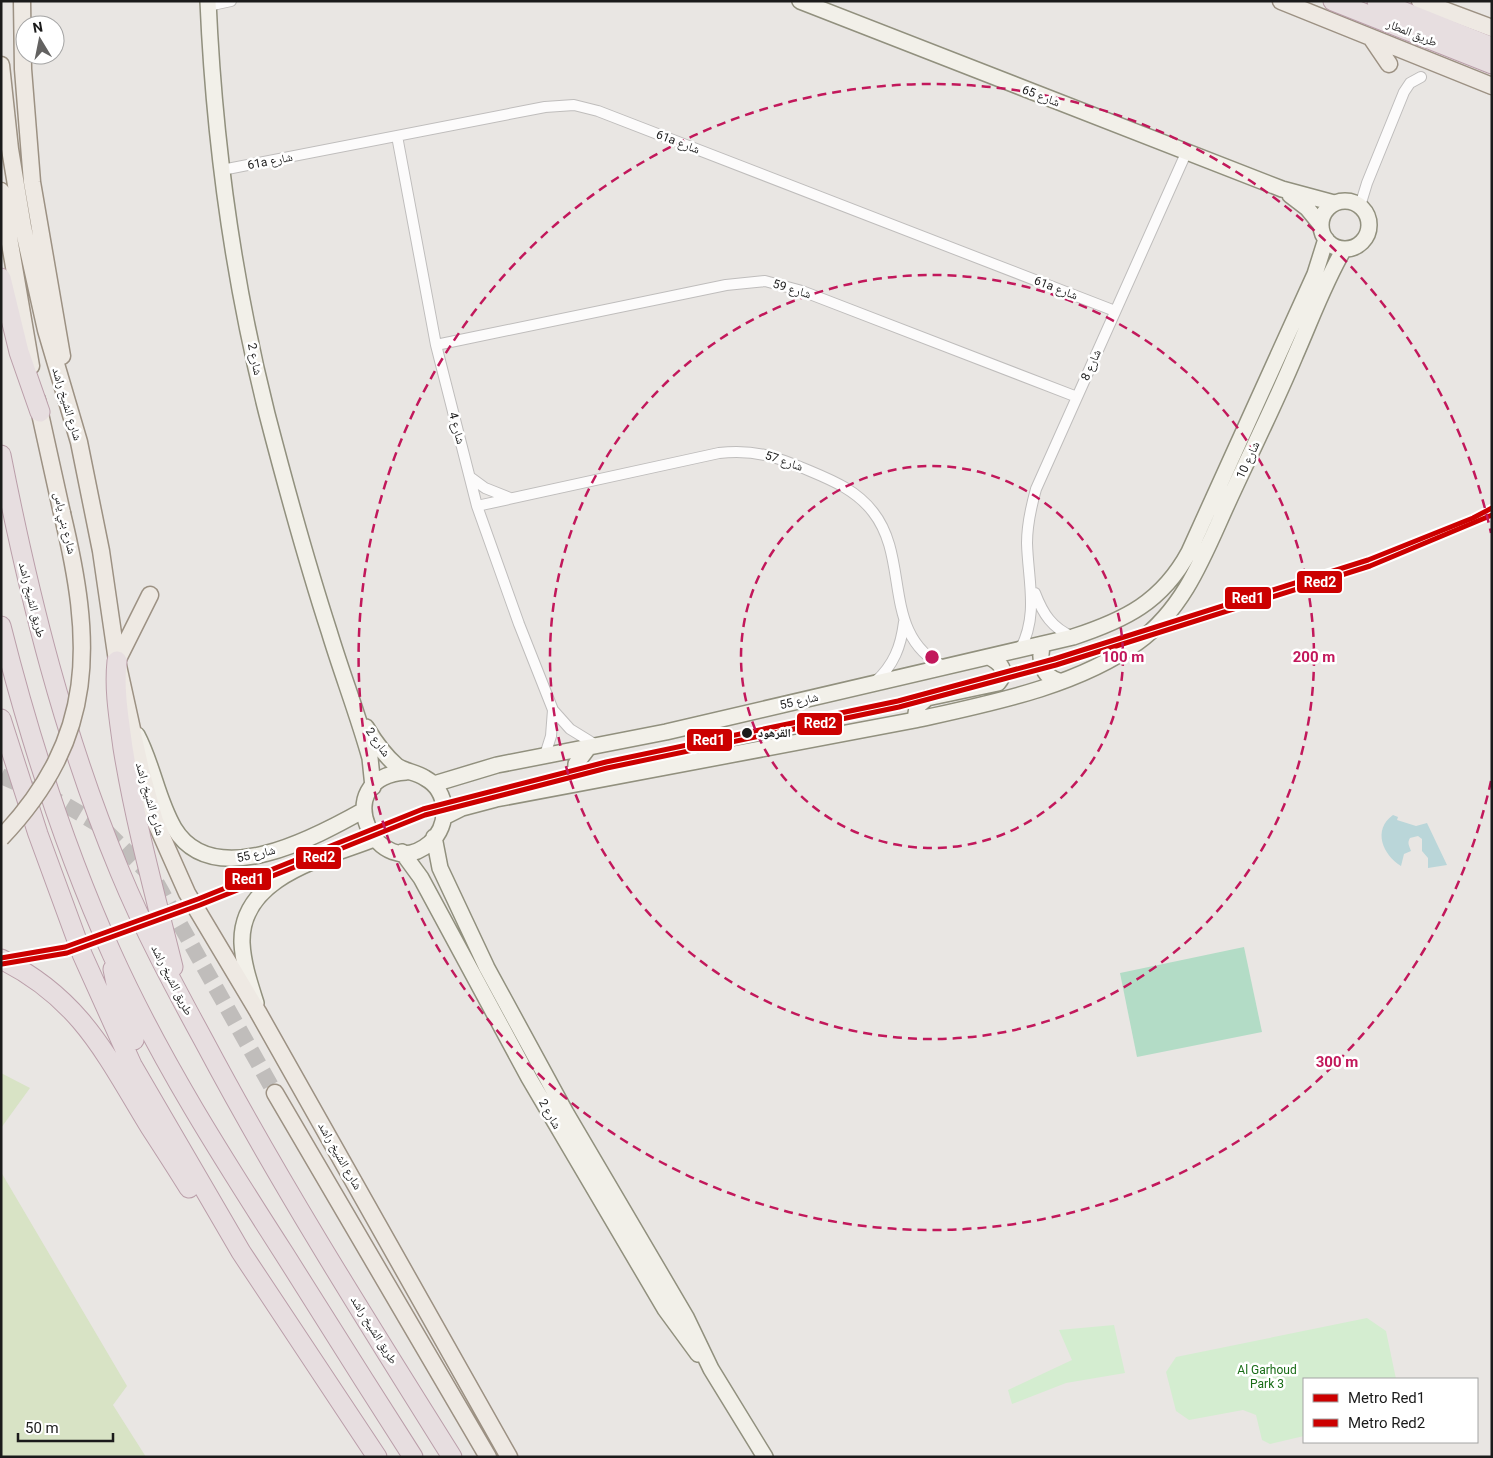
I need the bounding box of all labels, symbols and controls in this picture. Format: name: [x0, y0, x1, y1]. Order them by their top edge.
north arrow: [15, 15, 65, 65]
street label: طريق المطار: [1384, 16, 1439, 50]
text: N: [31, 18, 44, 36]
street label: شارع 65: [1020, 82, 1062, 111]
street label: 61a شارع: [654, 127, 702, 158]
street label: 61a شارع: [246, 150, 294, 173]
street label: 61a شارع: [1032, 273, 1080, 304]
street label: شارع 59: [771, 277, 813, 302]
street label: شارع 2: [244, 342, 265, 377]
street label: شارع 8: [1078, 347, 1105, 383]
street label: شارع الشيخ راشد: [48, 366, 85, 443]
street label: شارع 4: [445, 410, 468, 446]
street label: شارع 10: [1233, 439, 1264, 481]
street label: شارع 57: [763, 448, 805, 475]
street label: شارع بني ياس: [48, 491, 79, 556]
street label: طريق الشيخ راشد: [16, 561, 48, 639]
line badge: Red2: [1296, 570, 1343, 594]
text: Red2: [1304, 574, 1336, 590]
line badge: Red1: [1224, 586, 1272, 610]
text: Red1: [1232, 590, 1264, 606]
centre of rings: [923, 648, 941, 666]
text: 100 m: [1102, 648, 1144, 666]
text: 200 m: [1293, 648, 1335, 666]
street label: شارع 55: [778, 690, 820, 713]
line badge: Red2: [796, 712, 843, 736]
text: Red2: [804, 715, 836, 731]
street label: شارع 2: [362, 725, 393, 760]
marker: القرهود: [740, 726, 754, 740]
place label: القرهود: [758, 726, 791, 740]
line badge: Red1: [686, 728, 733, 752]
text: Red1: [693, 732, 725, 748]
street label: شارع الشيخ راشد: [132, 761, 167, 838]
street label: شارع 55: [235, 843, 277, 866]
line badge: Red2: [295, 846, 342, 870]
text: Red2: [303, 849, 335, 865]
line badge: Red1: [224, 867, 272, 891]
text: Red1: [232, 871, 264, 887]
street label: طريق الشيخ راشد: [148, 942, 196, 1018]
text: 300 m: [1316, 1053, 1358, 1071]
street label: شارع 2: [535, 1096, 564, 1132]
street label: شارع الشيخ راشد: [314, 1120, 365, 1193]
street label: طريق الشيخ راشد: [347, 1294, 400, 1367]
park label: Al Garhoud Park 3: [1237, 1363, 1297, 1391]
legend: [1303, 1378, 1478, 1443]
text: Metro Red1: [1348, 1389, 1425, 1407]
scale bar: [18, 1410, 112, 1442]
text: Metro Red2: [1348, 1414, 1425, 1432]
text: 50 m: [25, 1419, 59, 1437]

